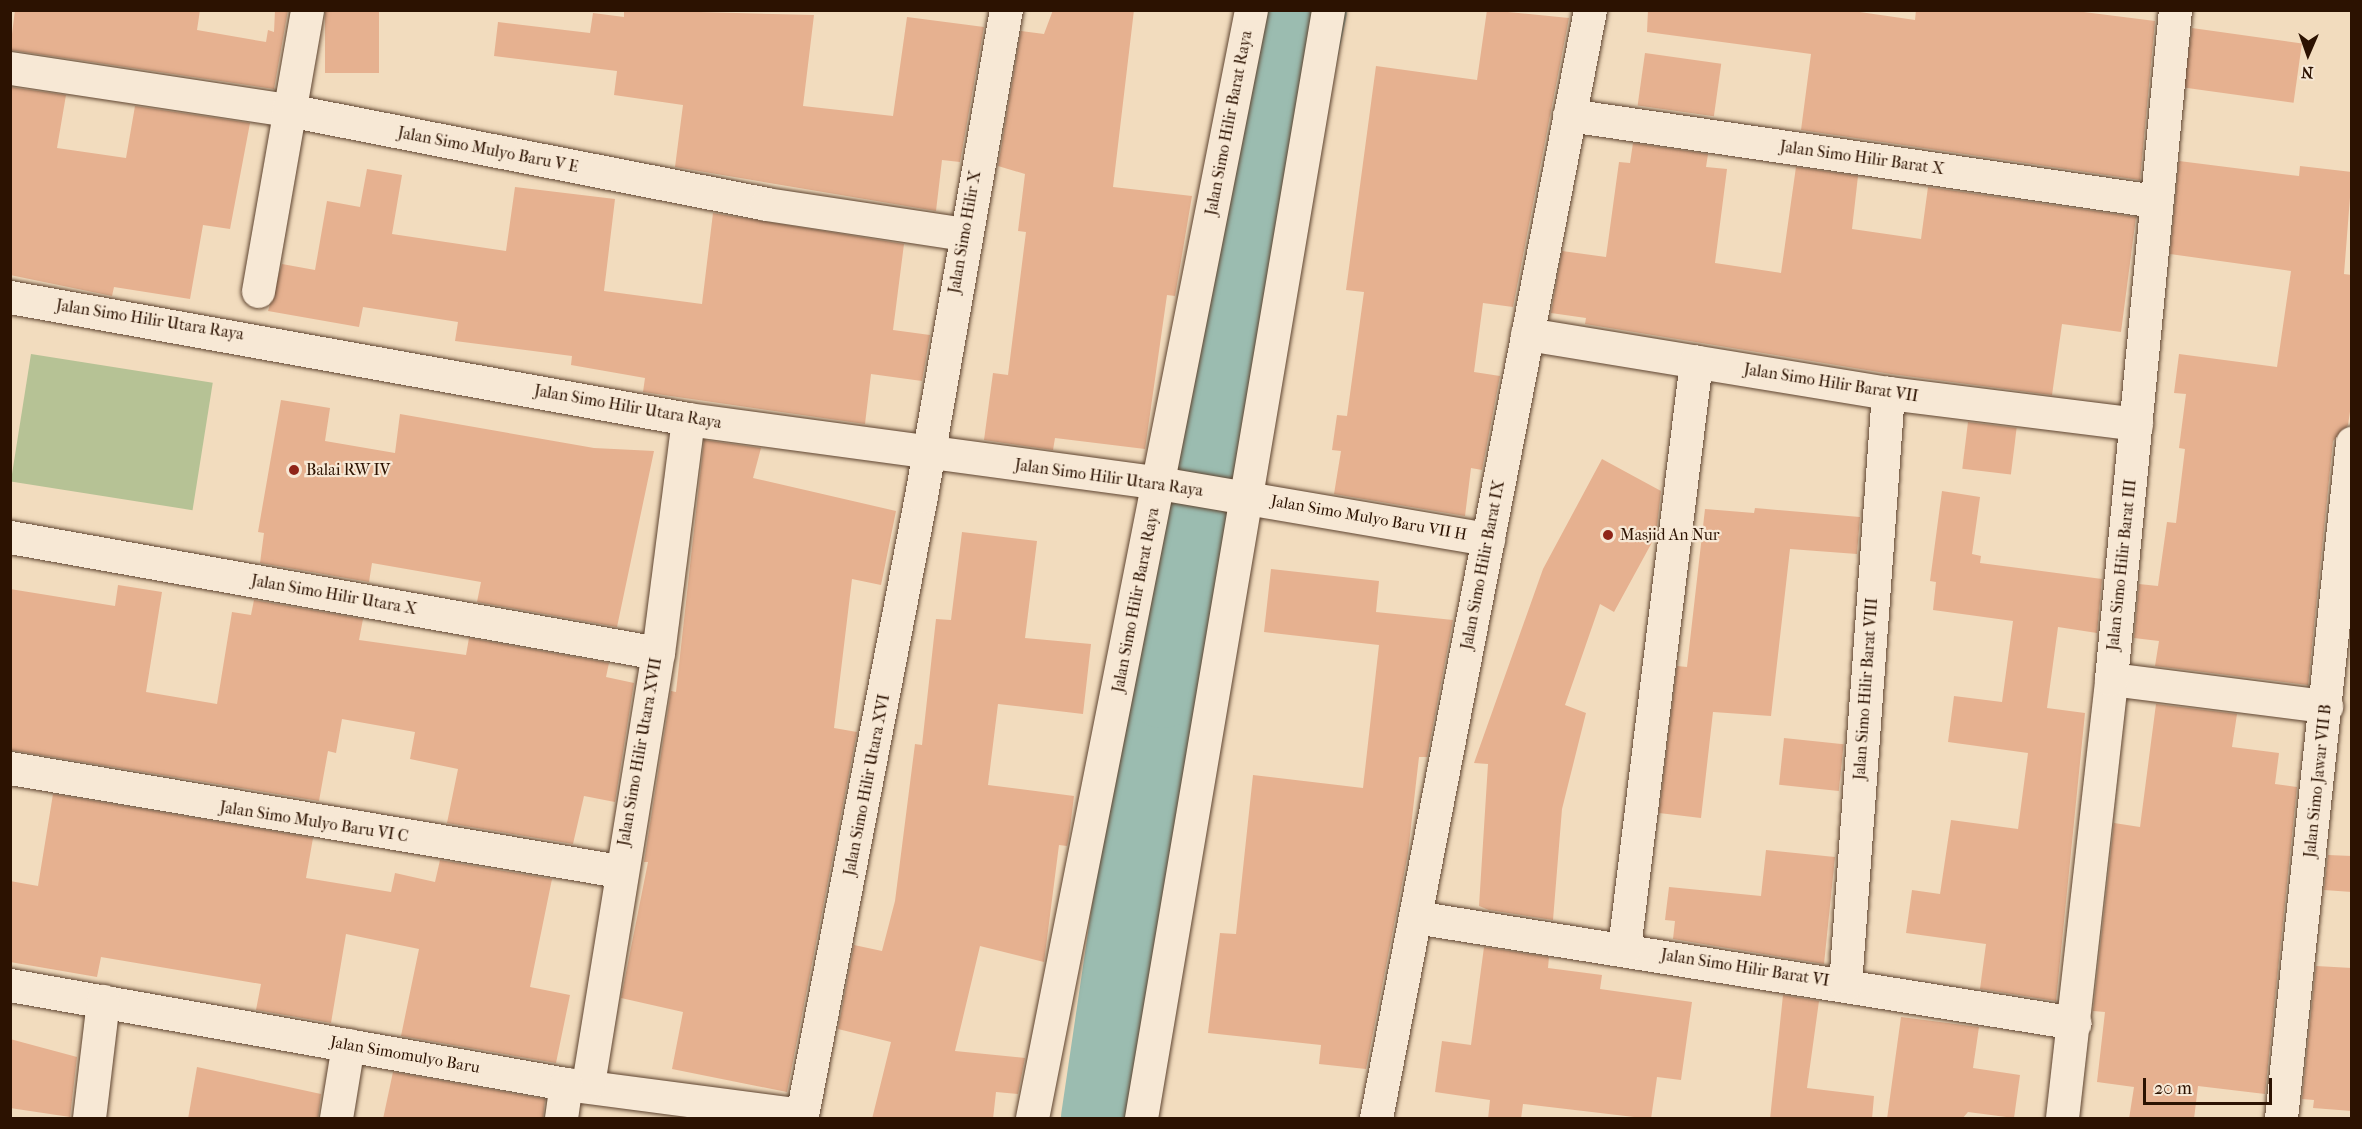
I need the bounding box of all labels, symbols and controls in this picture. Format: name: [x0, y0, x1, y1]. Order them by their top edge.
north arrow: [2278, 24, 2338, 84]
street label: Jalan Simo Hilir Barat Raya: [1202, 29, 1256, 217]
text: N: [2301, 63, 2314, 82]
street label: Jalan Simo Mulyo Baru V E: [396, 123, 580, 177]
street label: Jalan Simo Hilir Barat X: [1779, 137, 1945, 179]
street label: Jalan Simo Hilir X: [945, 169, 985, 295]
street label: Jalan Simo Hilir Utara Raya: [55, 296, 245, 344]
street label: Jalan Simo Hilir Barat VII: [1742, 360, 1920, 406]
street label: Jalan Simo Hilir Utara Raya: [533, 381, 723, 433]
street label: Jalan Simo Hilir Utara Raya: [1014, 455, 1204, 501]
place label: Balai RW IV: [306, 460, 390, 480]
marker: Balai RW IV: [287, 463, 301, 477]
street label: Jalan Simo Hilir Barat III: [2103, 478, 2141, 652]
street label: Jalan Simo Hilir Barat IX: [1457, 479, 1509, 651]
street label: Jalan Simo Mulyo Baru VII H: [1269, 491, 1469, 545]
street label: Jalan Simo Hilir Barat Raya: [1109, 506, 1163, 694]
place label: Masjid An Nur: [1620, 525, 1720, 545]
marker: Masjid An Nur: [1601, 528, 1615, 542]
street label: Jalan Simo Hilir Utara X: [250, 571, 418, 619]
street label: Jalan Simo Hilir Barat VIII: [1850, 597, 1882, 781]
street label: Jalan Simo Hilir Utara XVII: [614, 656, 666, 848]
street label: Jalan Simo Hilir Utara XVI: [840, 693, 894, 877]
street label: Jalan Simo Jawar VII B: [2300, 703, 2336, 859]
street label: Jalan Simo Mulyo Baru VI C: [218, 798, 410, 846]
street label: Jalan Simo Hilir Barat VI: [1660, 945, 1830, 991]
street label: Jalan Simomulyo Baru: [329, 1032, 481, 1078]
scale bar: [2146, 1066, 2275, 1104]
text: 20 m: [2154, 1078, 2192, 1099]

